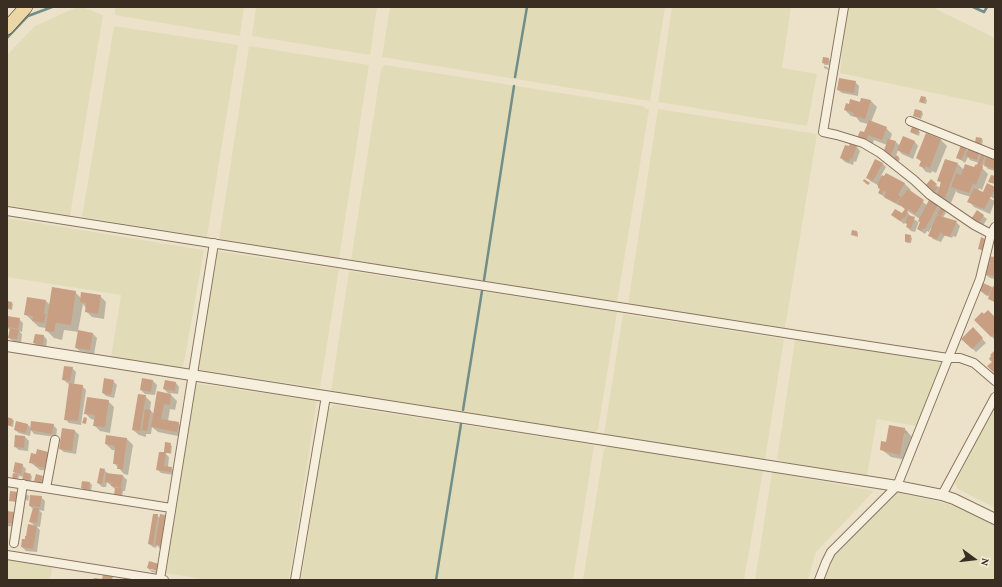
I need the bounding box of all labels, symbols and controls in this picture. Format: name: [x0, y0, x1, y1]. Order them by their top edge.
north arrow: [954, 539, 994, 579]
text: N: [979, 557, 992, 567]

